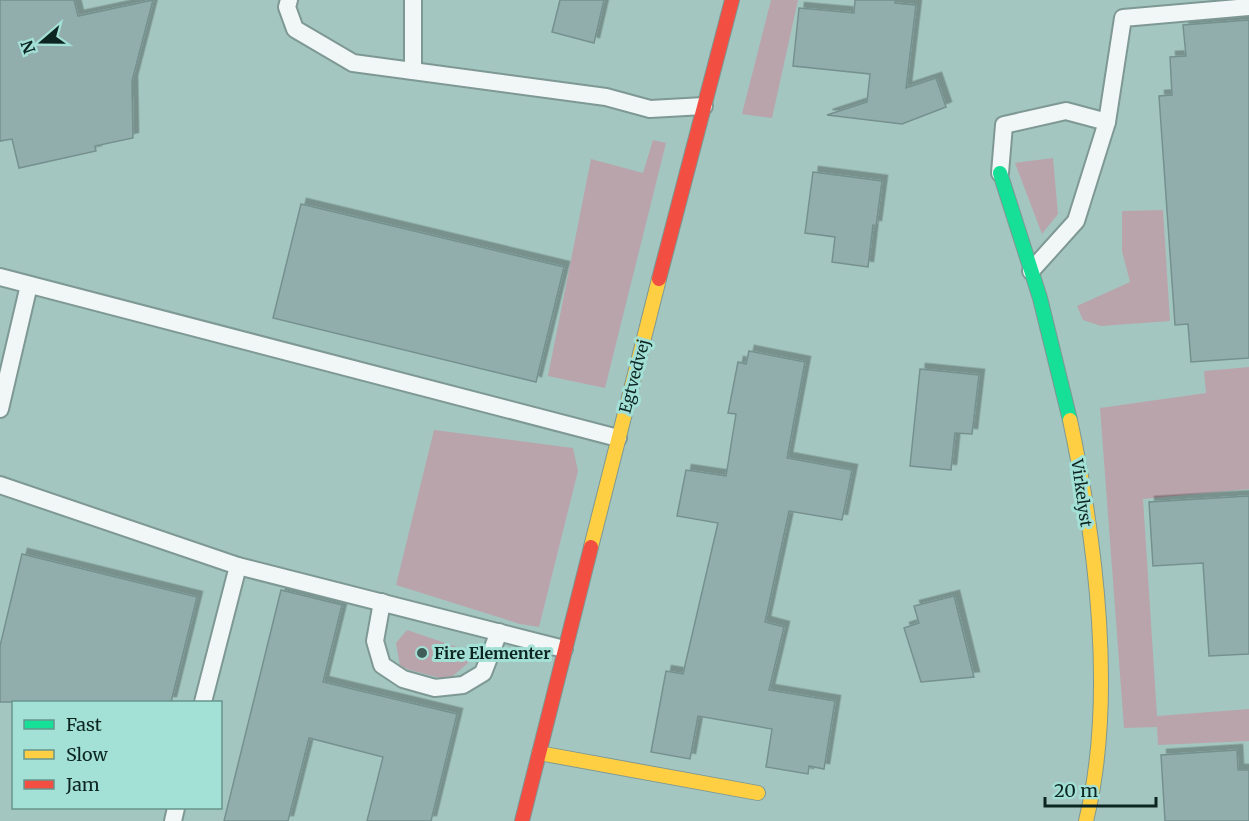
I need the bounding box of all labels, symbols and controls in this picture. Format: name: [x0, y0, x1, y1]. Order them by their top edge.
north arrow: [12, 12, 72, 72]
text: N: [16, 37, 39, 56]
street label: Egtvedvej: [615, 337, 653, 415]
street label: Virkelyst: [1067, 457, 1097, 529]
place label: Fire Elementer: [434, 643, 551, 663]
marker: Fire Elementer: [415, 646, 429, 660]
legend: [12, 701, 222, 809]
text: Fast: [66, 713, 102, 736]
text: Slow: [66, 743, 109, 766]
scale bar: [1045, 770, 1156, 808]
text: Jam: [65, 773, 100, 796]
text: 20 m: [1054, 779, 1098, 802]

